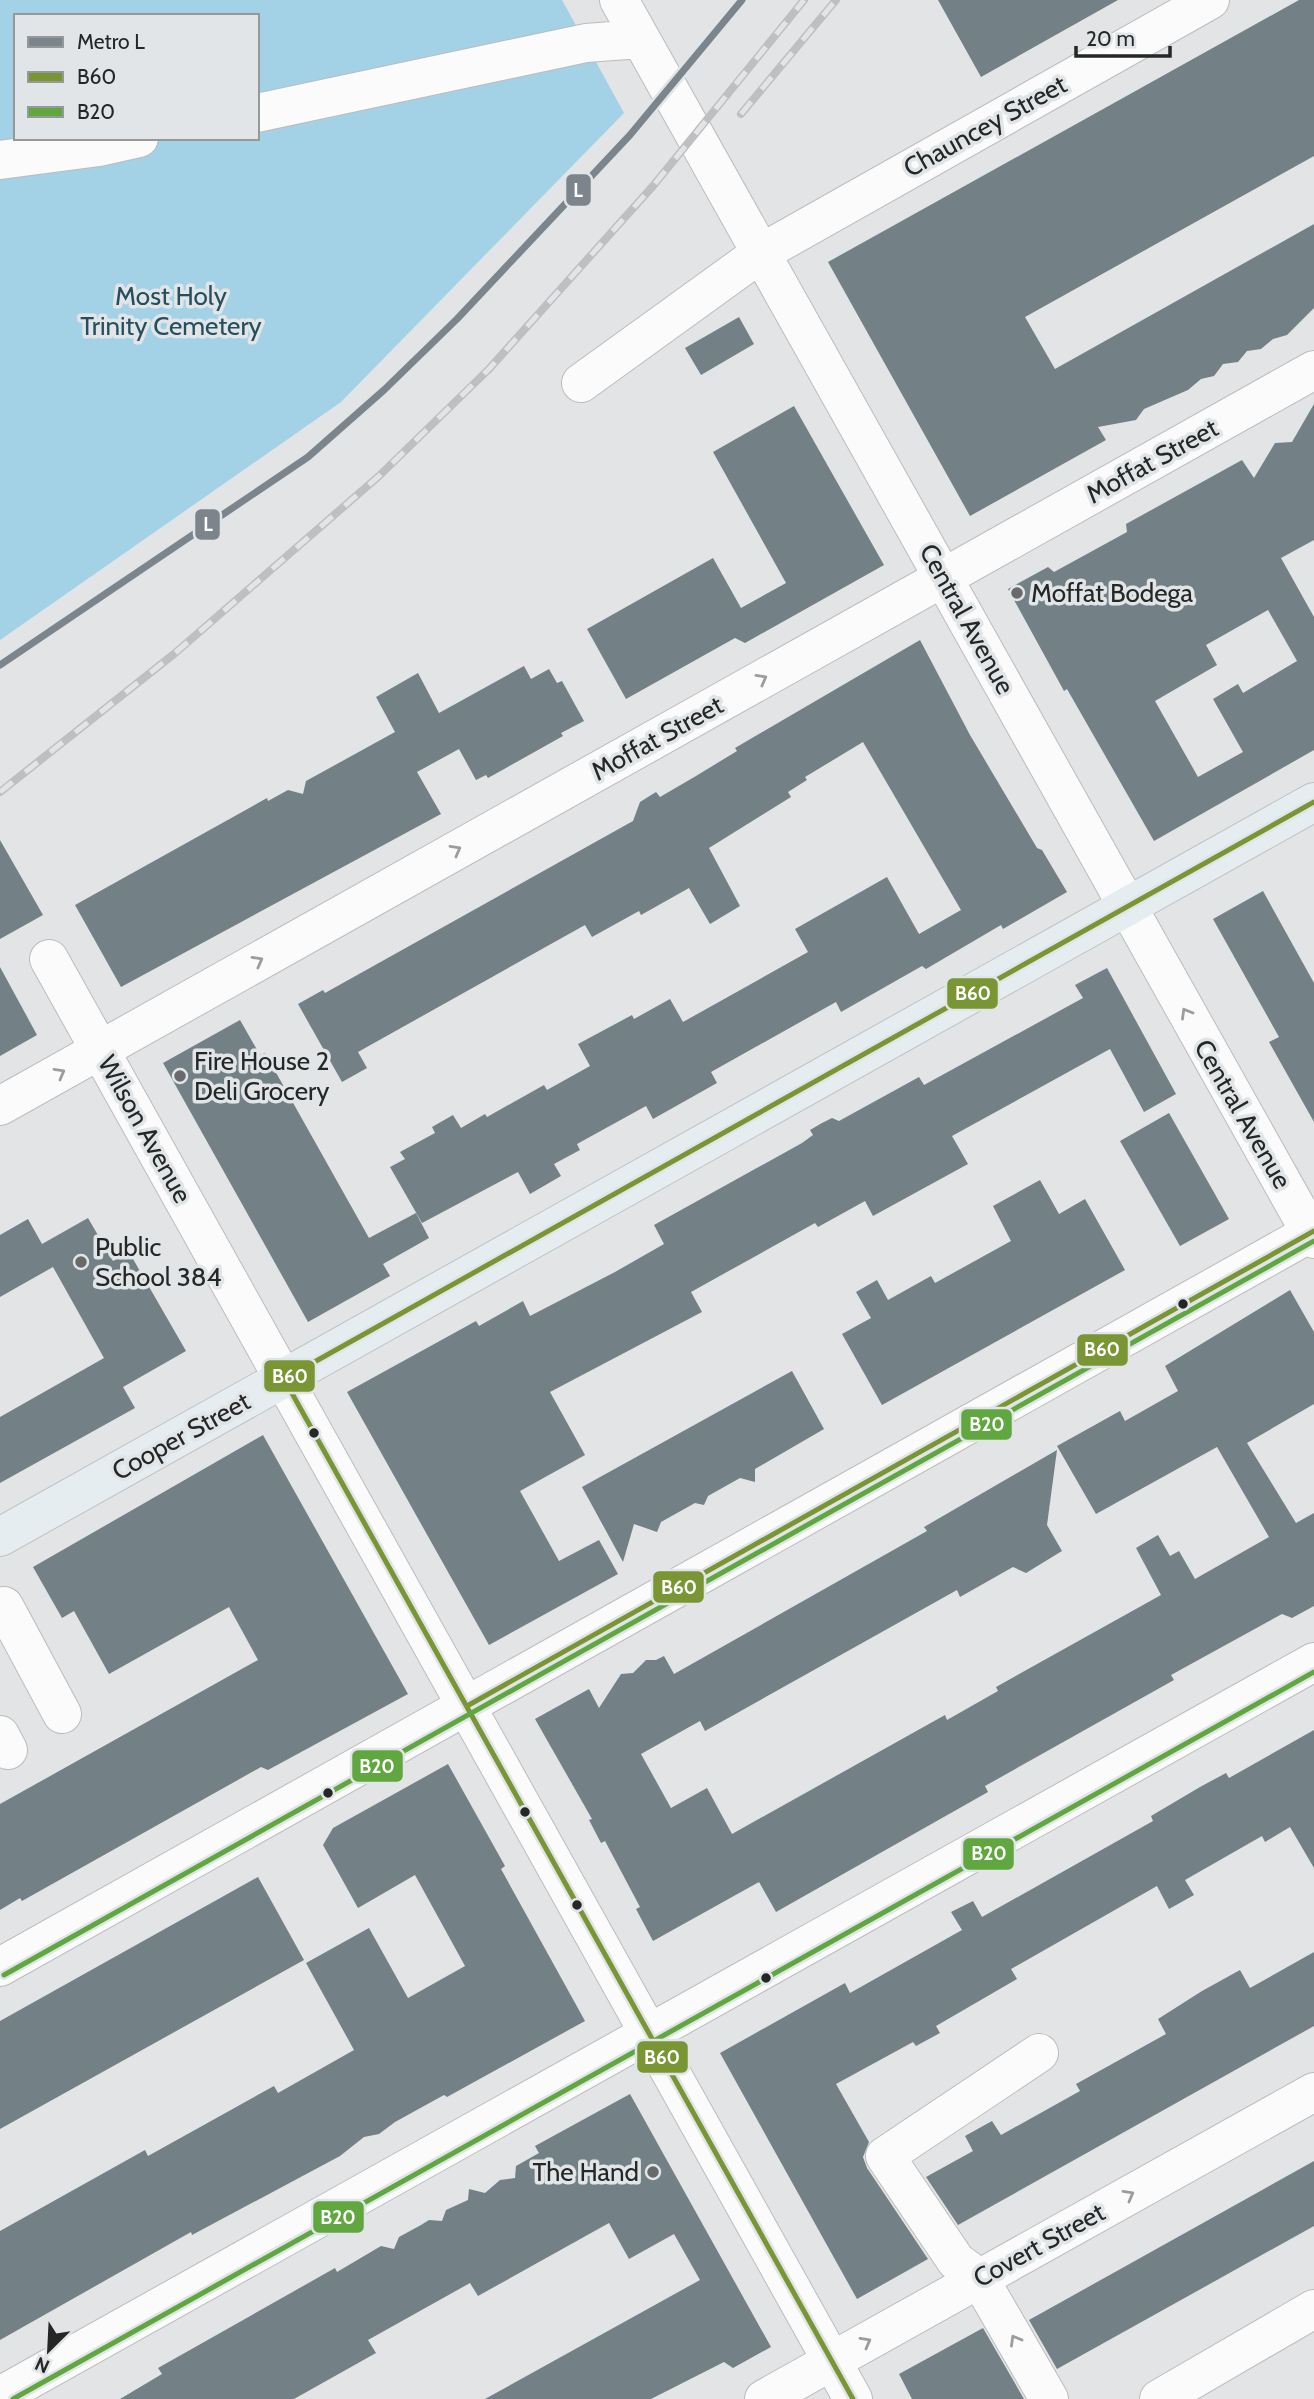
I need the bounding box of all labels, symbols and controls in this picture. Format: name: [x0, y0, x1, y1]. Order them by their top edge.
legend: [14, 14, 259, 140]
scale bar: [1076, 14, 1170, 58]
text: 20 m: [1086, 26, 1135, 51]
text: Metro L: [77, 29, 145, 54]
text: B60: [77, 64, 116, 89]
street label: Chauncey Street: [898, 68, 1072, 184]
text: B20: [77, 99, 115, 124]
line badge: L: [565, 173, 592, 207]
text: L: [573, 179, 583, 202]
park label: Most Holy Trinity Cemetery: [80, 280, 262, 342]
street label: Moffat Street: [1081, 412, 1224, 510]
line badge: L: [194, 508, 221, 541]
text: L: [203, 513, 213, 536]
street label: Central Avenue: [913, 538, 1021, 700]
place label: Moffat Bodega: [1031, 577, 1193, 609]
marker: Moffat Bodega: [1009, 585, 1025, 601]
one-way arrow: [754, 674, 767, 687]
street label: Moffat Street: [586, 689, 729, 787]
one-way arrow: [449, 845, 462, 858]
one-way arrow: [251, 956, 263, 969]
line badge: B60: [946, 977, 999, 1010]
text: B60: [955, 982, 991, 1005]
one-way arrow: [1181, 1008, 1194, 1021]
street label: Central Avenue: [1187, 1034, 1299, 1194]
place label: Fire House 2 Deli Grocery: [194, 1045, 329, 1107]
street label: Wilson Avenue: [91, 1050, 199, 1208]
one-way arrow: [52, 1068, 65, 1081]
marker: Fire House 2 Deli Grocery: [172, 1068, 188, 1084]
place label: Public School 384: [95, 1231, 222, 1293]
marker: Public School 384: [73, 1254, 89, 1270]
unlabelled marker: [1176, 1297, 1190, 1311]
line badge: B60: [1076, 1333, 1129, 1367]
text: B60: [1084, 1338, 1120, 1361]
line badge: B60: [263, 1359, 316, 1393]
text: B60: [272, 1365, 308, 1388]
street label: Cooper Street: [106, 1385, 256, 1487]
line badge: B20: [960, 1408, 1013, 1441]
text: B20: [969, 1413, 1005, 1436]
unlabelled marker: [307, 1426, 321, 1440]
line badge: B60: [652, 1570, 705, 1604]
text: B60: [661, 1576, 697, 1599]
line badge: B20: [351, 1749, 404, 1783]
text: B20: [359, 1755, 395, 1778]
unlabelled marker: [321, 1786, 335, 1800]
unlabelled marker: [518, 1805, 532, 1819]
line badge: B20: [962, 1837, 1015, 1871]
text: B20: [971, 1842, 1007, 1865]
unlabelled marker: [570, 1898, 584, 1912]
unlabelled marker: [759, 1971, 773, 1985]
line badge: B60: [636, 2040, 689, 2074]
text: B60: [644, 2046, 680, 2069]
place label: The Hand: [533, 2156, 639, 2188]
marker: The Hand: [645, 2164, 661, 2180]
one-way arrow: [1122, 2190, 1134, 2203]
street label: Covert Street: [968, 2196, 1110, 2294]
line badge: B20: [312, 2200, 365, 2234]
text: B20: [320, 2206, 356, 2229]
north arrow: [14, 2315, 84, 2385]
one-way arrow: [1010, 2334, 1023, 2347]
one-way arrow: [859, 2337, 872, 2350]
text: N: [31, 2352, 53, 2378]

